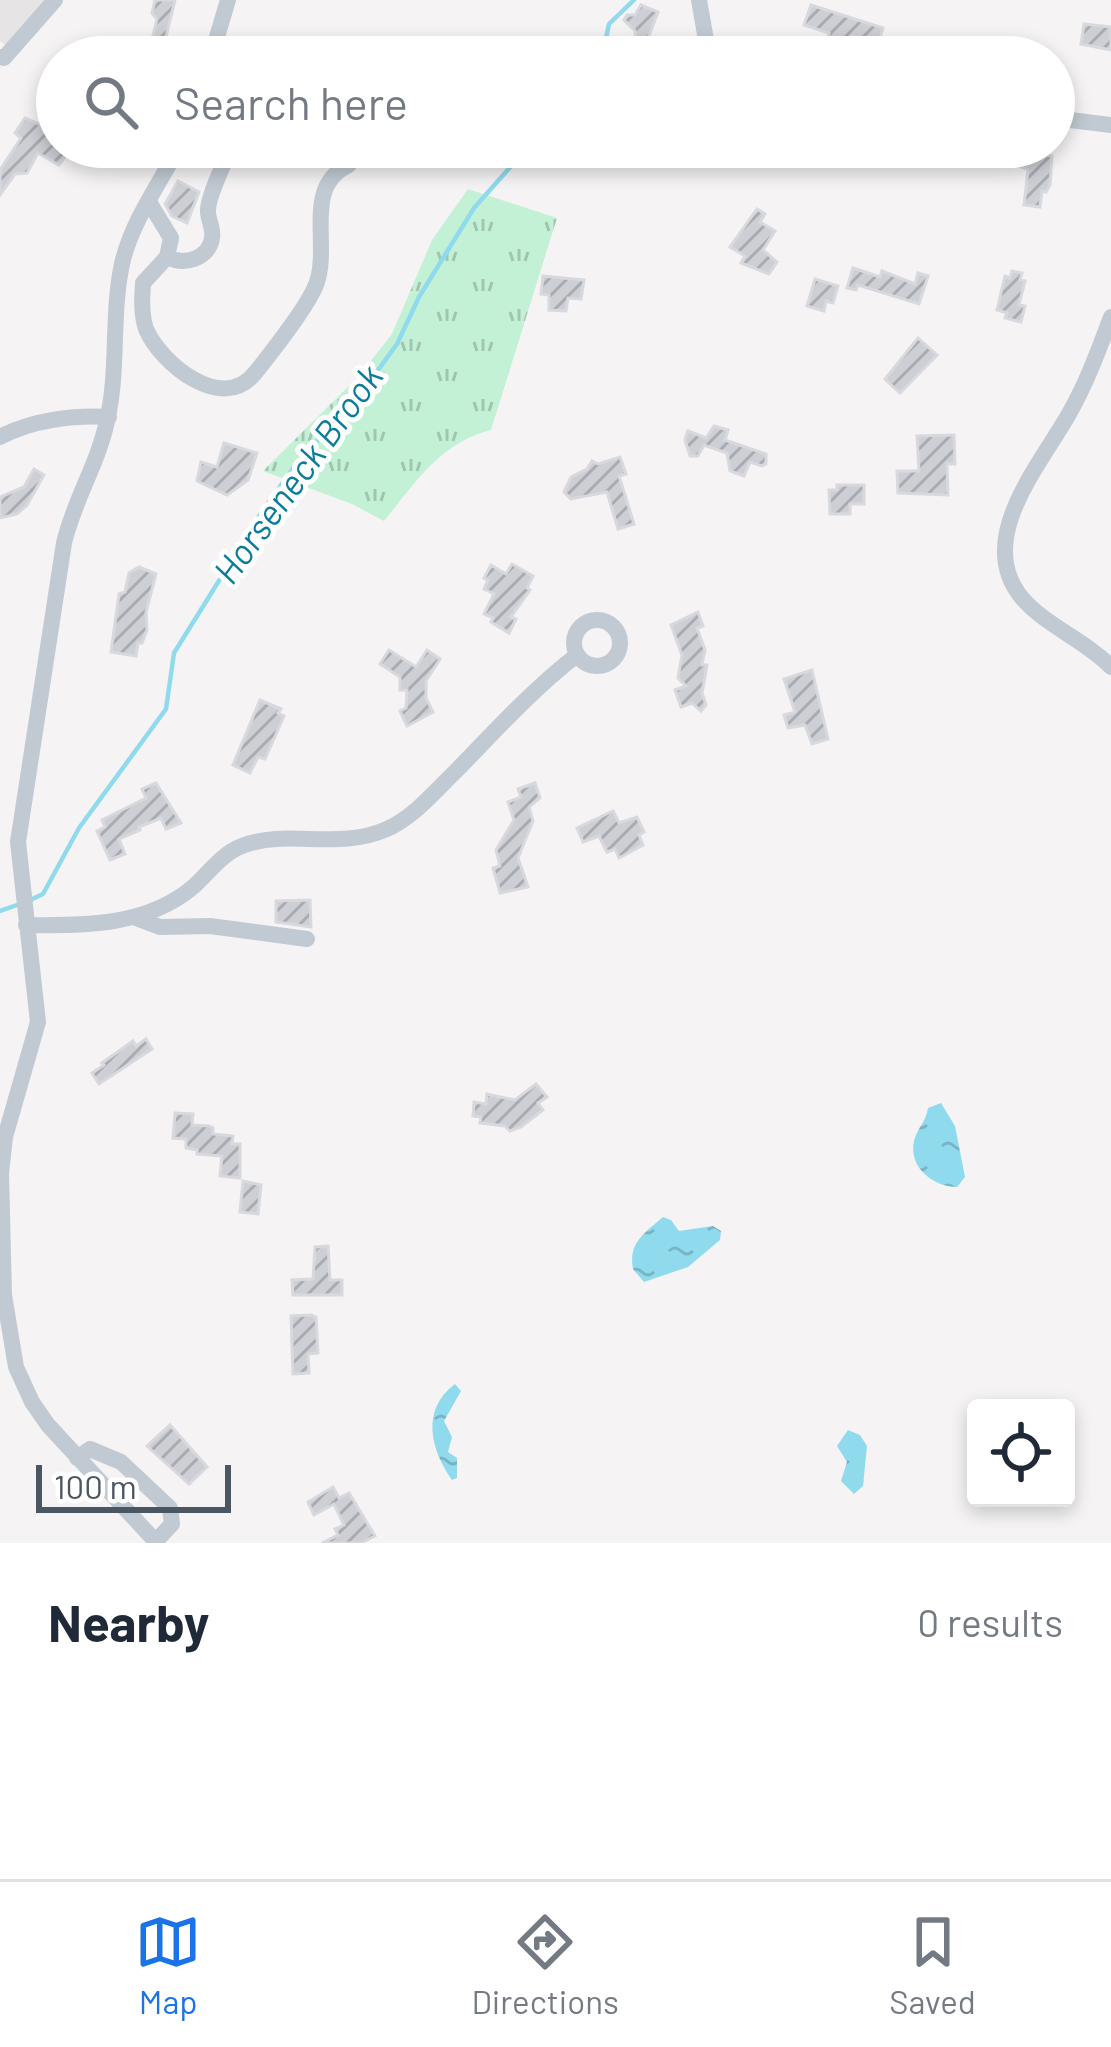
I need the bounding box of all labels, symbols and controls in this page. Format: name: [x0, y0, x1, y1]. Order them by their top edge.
search box: [36, 36, 1075, 168]
icon: search: [78, 69, 144, 135]
text: Search here: [174, 75, 408, 129]
water label: Horseneck Brook: [203, 355, 391, 591]
map controls: [967, 1399, 1075, 1507]
button: locate: [967, 1399, 1075, 1507]
scale bar: [36, 1459, 231, 1512]
text: 100 m: [54, 1466, 137, 1506]
text: Nearby: [48, 1591, 209, 1652]
text: 0 results: [917, 1598, 1063, 1645]
tab: Map: [135, 1909, 201, 2021]
tab: Directions: [471, 1909, 619, 2021]
tab: Saved: [889, 1909, 976, 2021]

